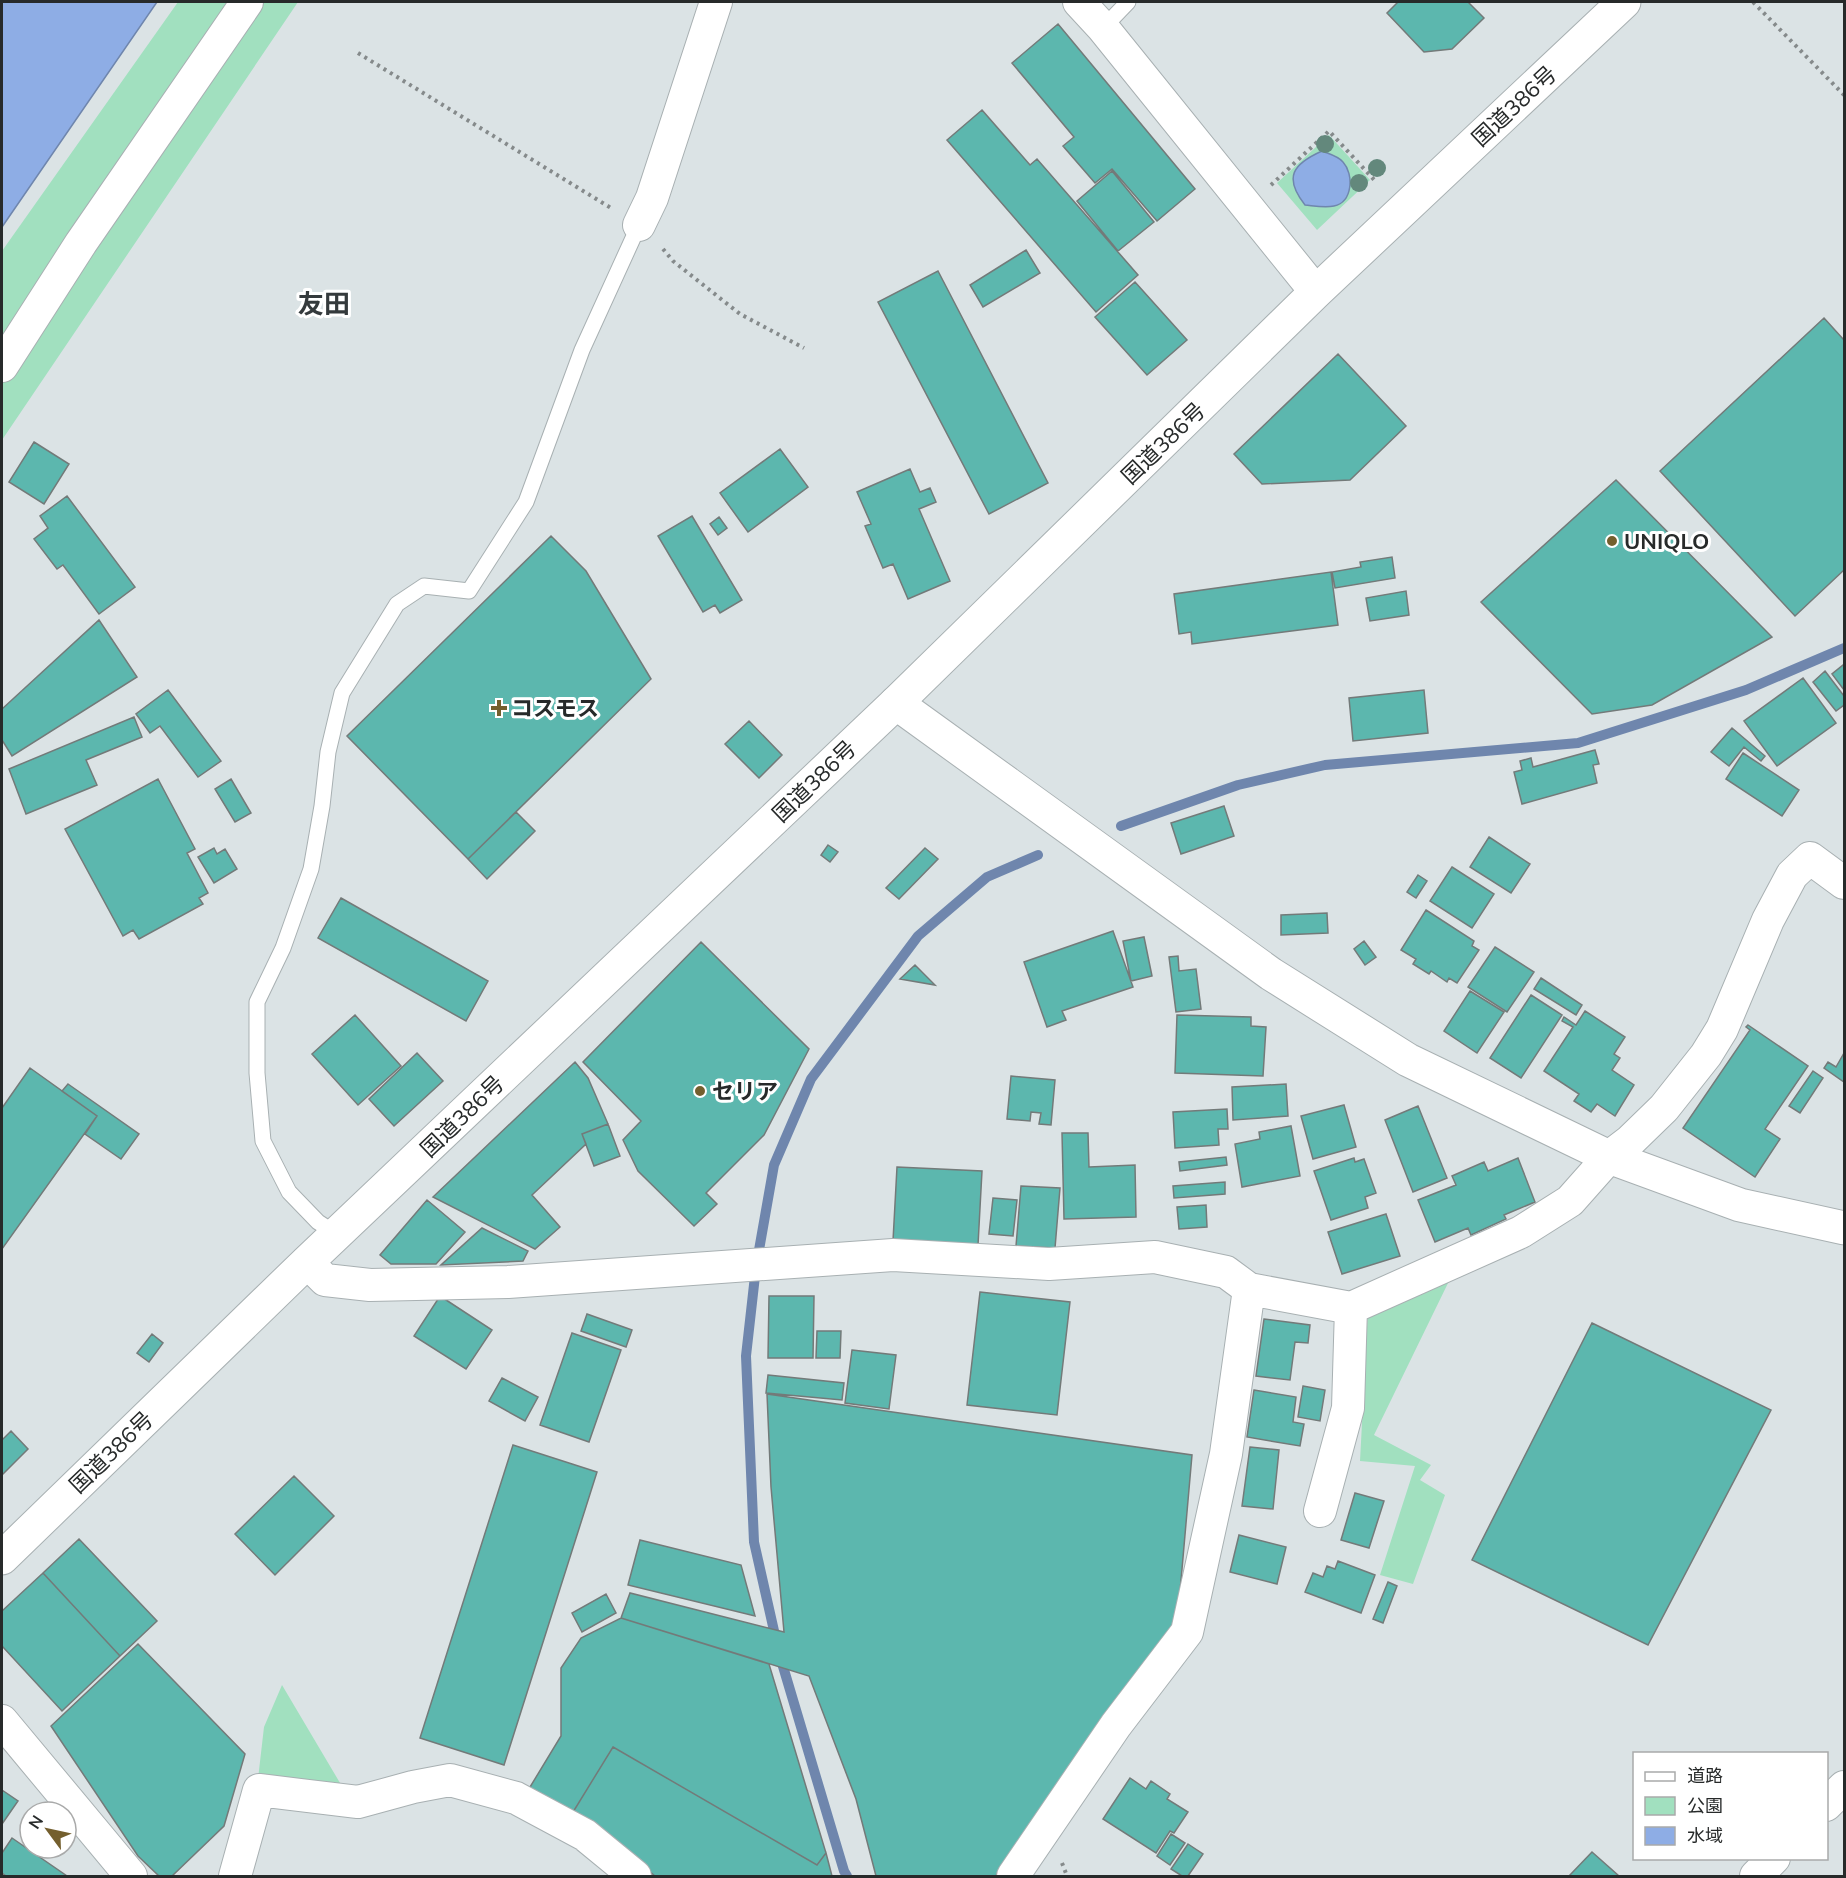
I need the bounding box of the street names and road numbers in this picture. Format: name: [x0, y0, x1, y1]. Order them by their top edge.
street label: 国道386号: [1466, 60, 1562, 152]
street label: 国道386号: [1115, 396, 1211, 490]
street label: 国道386号: [766, 734, 862, 828]
street label: 国道386号: [414, 1069, 510, 1163]
street label: 国道386号: [63, 1405, 159, 1499]

